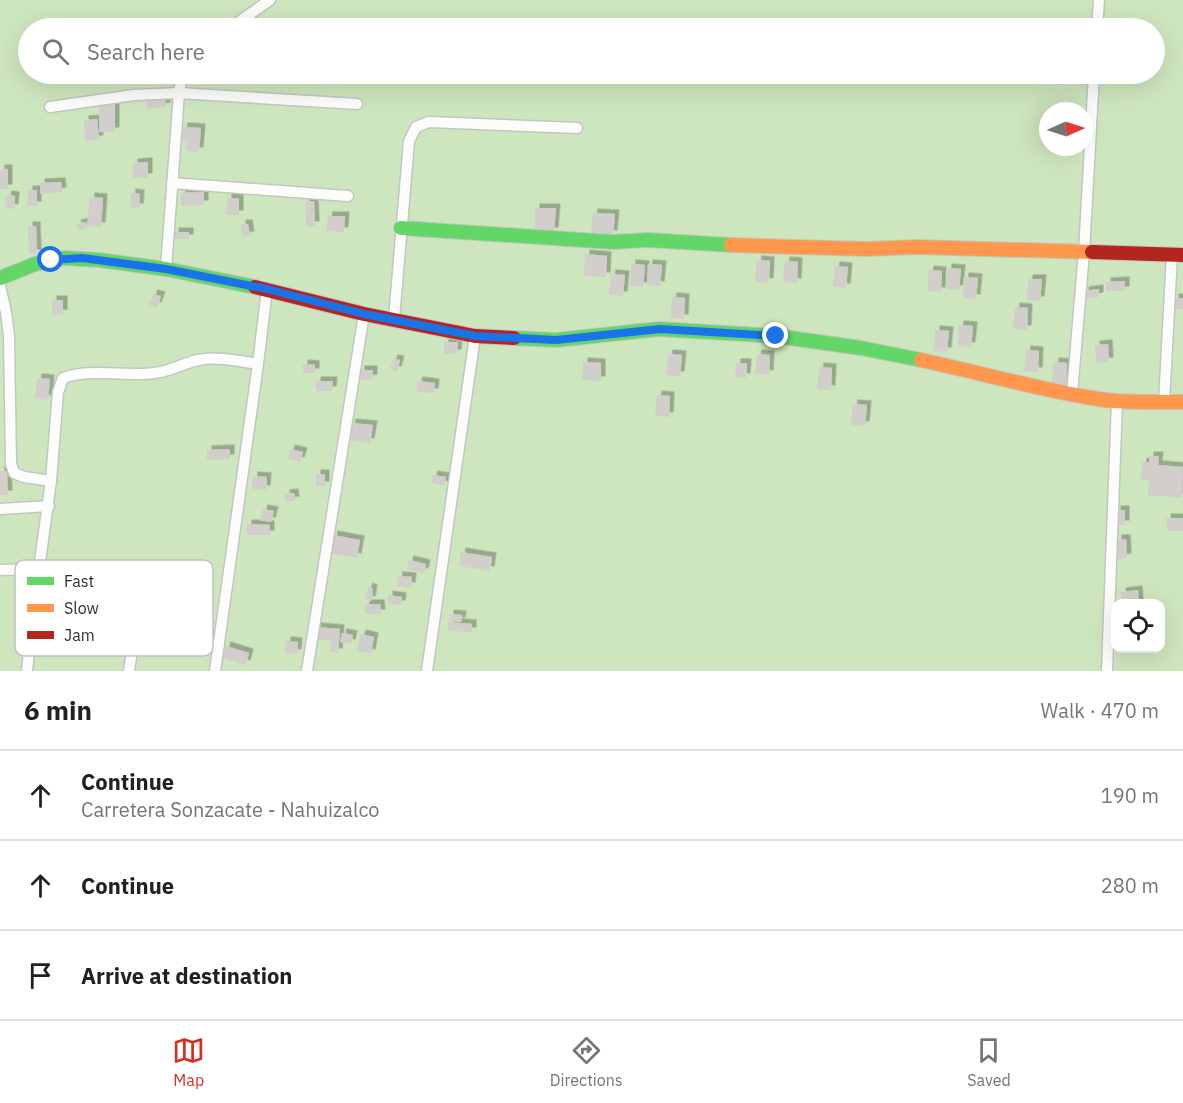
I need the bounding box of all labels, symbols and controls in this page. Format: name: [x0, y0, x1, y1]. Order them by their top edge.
search box: [18, 18, 1165, 84]
icon: search: [39, 35, 72, 68]
text: Search here: [87, 37, 205, 66]
north arrow: [1039, 102, 1093, 156]
route start: [37, 246, 63, 272]
route end: [762, 322, 788, 348]
legend: [15, 560, 213, 656]
text: Fast: [64, 571, 94, 591]
text: Slow: [64, 598, 99, 618]
map controls: [1111, 599, 1165, 653]
button: locate: [1111, 599, 1165, 653]
text: Jam: [64, 625, 95, 645]
text: 6 min: [24, 693, 92, 727]
text: Walk · 470 m: [1041, 697, 1159, 724]
text: Continue: [81, 767, 174, 796]
icon: ahead: [24, 779, 57, 812]
text: 190 m: [1101, 782, 1159, 809]
text: Carretera Sonzacate - Nahuizalco: [81, 796, 380, 823]
icon: ahead: [24, 869, 57, 902]
text: Continue: [81, 871, 174, 900]
text: 280 m: [1101, 872, 1159, 899]
icon: arrive: [24, 959, 57, 992]
text: Arrive at destination: [81, 961, 292, 990]
tab: Map: [172, 1034, 205, 1090]
tab: Directions: [550, 1034, 623, 1090]
tab: Saved: [967, 1034, 1011, 1090]

